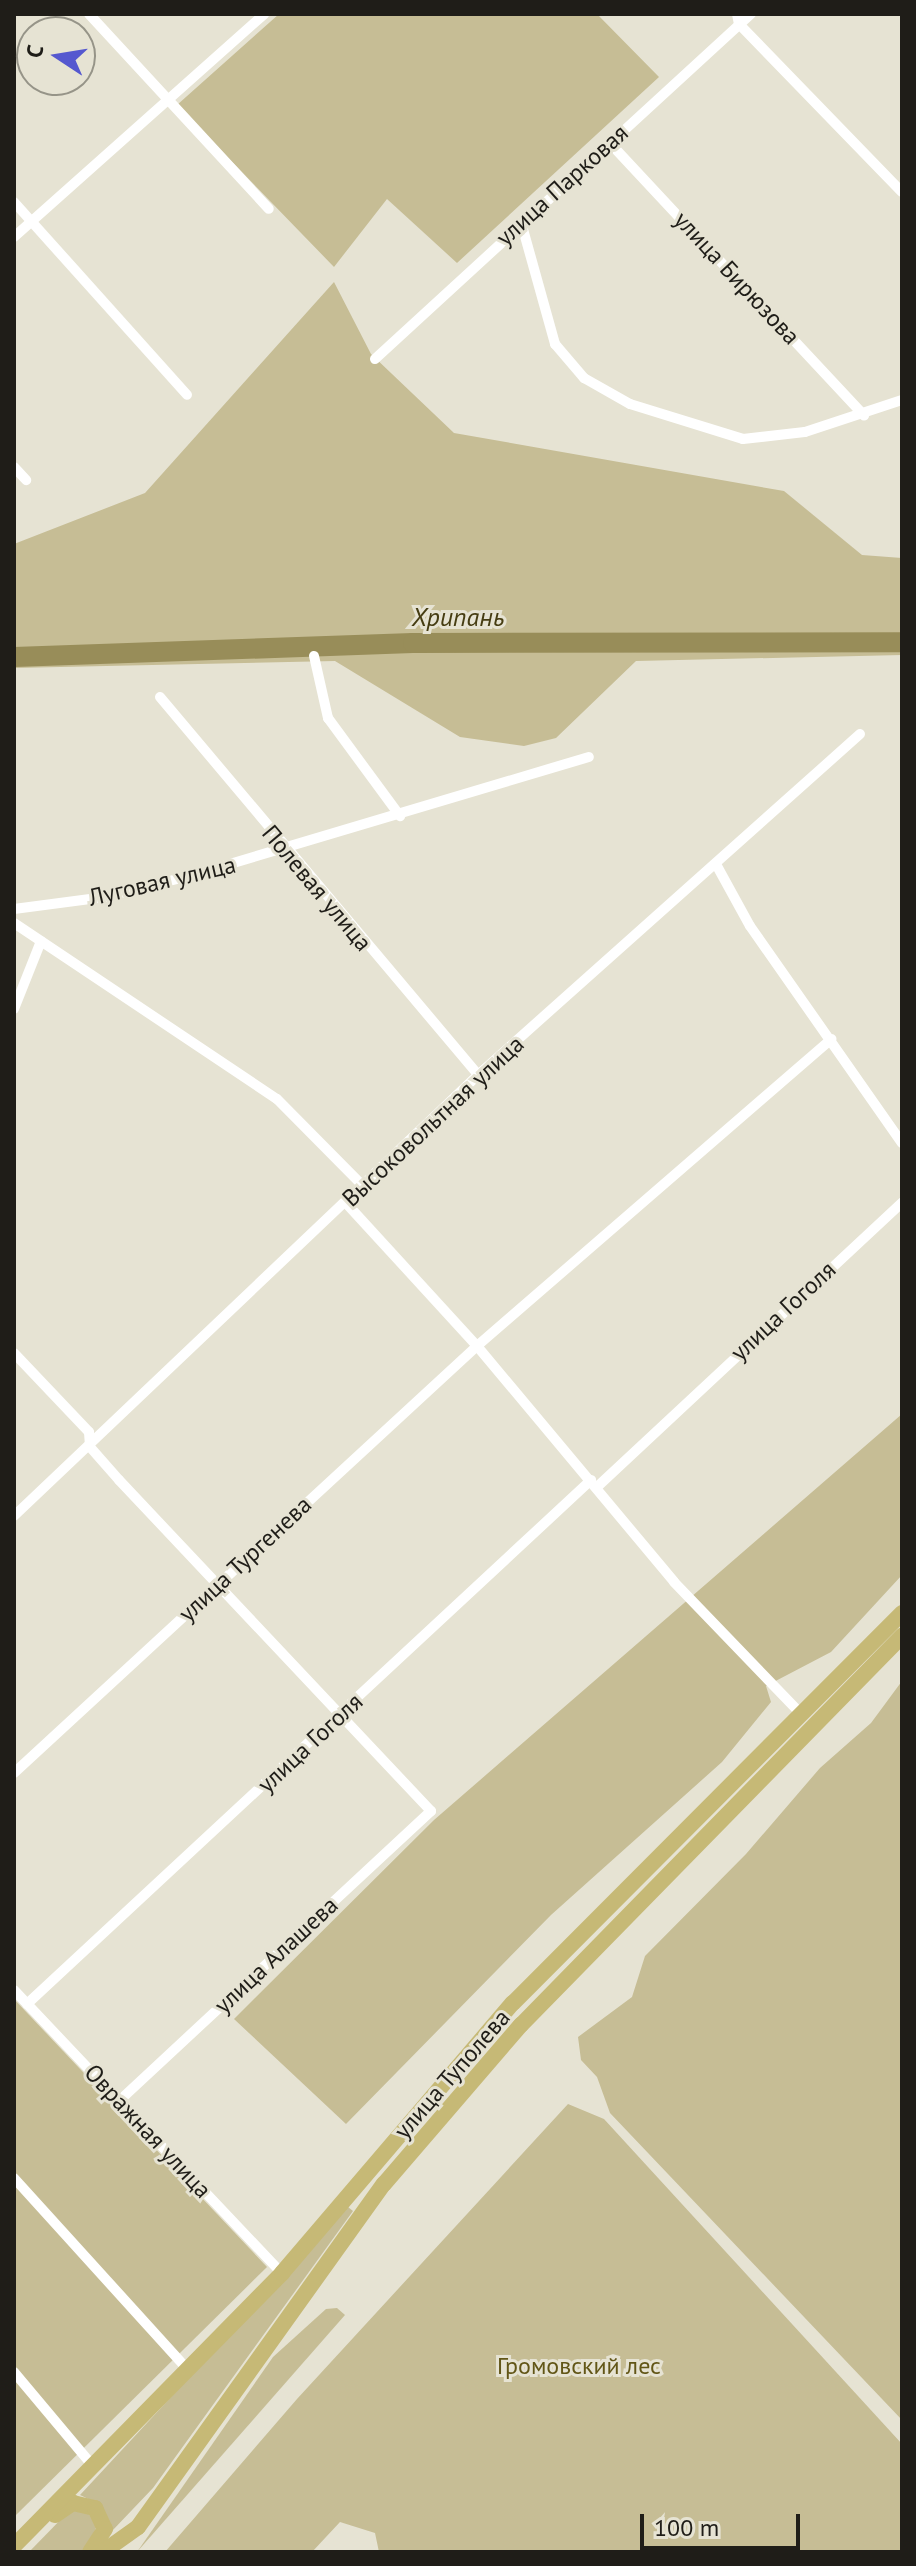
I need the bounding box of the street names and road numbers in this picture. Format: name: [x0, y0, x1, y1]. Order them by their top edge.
street label: улица Парковая: [490, 118, 634, 252]
street label: улица Бирюзова: [668, 206, 806, 350]
street label: Полевая улица: [256, 819, 378, 957]
street label: Луговая улица: [86, 850, 238, 912]
street label: Высоковольтная улица: [336, 1030, 530, 1212]
street label: улица Гоголя: [725, 1255, 841, 1367]
street label: улица Тургенева: [172, 1490, 318, 1628]
street label: улица Гоголя: [252, 1687, 368, 1799]
street label: улица Алашева: [208, 1890, 344, 2020]
street label: улица Туполева: [388, 2003, 516, 2145]
street label: Овражная улица: [79, 2058, 217, 2204]

